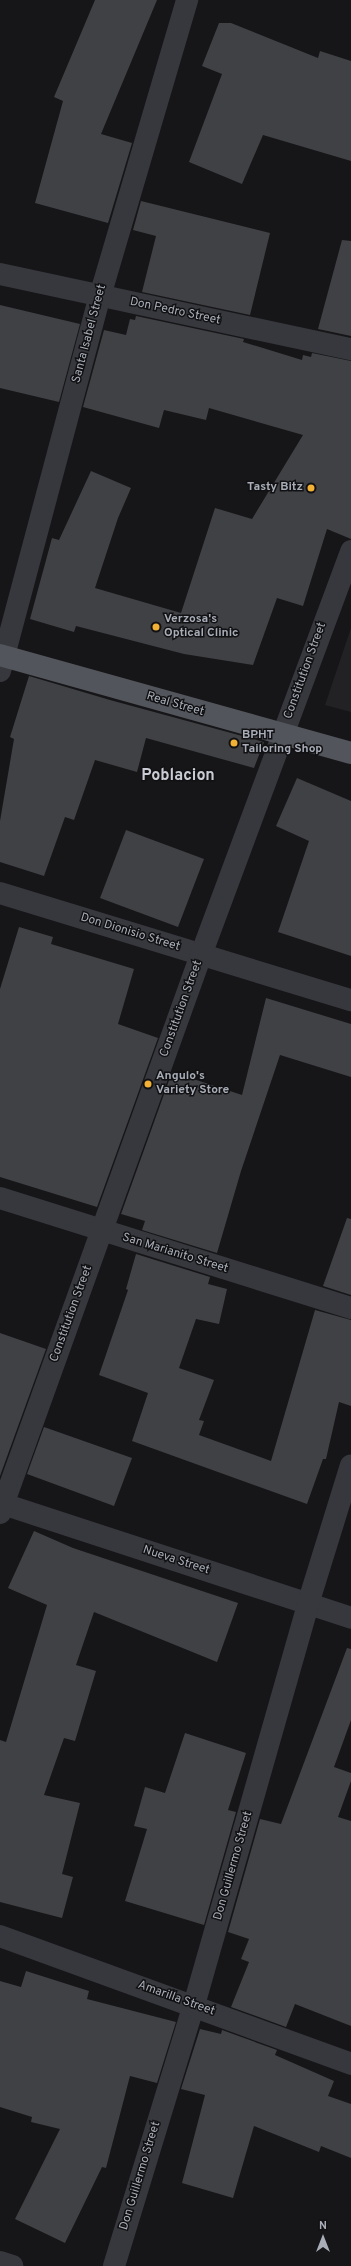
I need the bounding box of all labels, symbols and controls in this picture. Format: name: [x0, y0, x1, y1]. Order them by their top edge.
street label: Santa Isabel Street: [70, 283, 110, 385]
street label: Don Pedro Street: [128, 295, 222, 329]
place label: Tasty Bitz: [247, 481, 303, 495]
marker: Tasty Bitz: [306, 483, 316, 493]
place label: Verzosa's Optical Clinic: [164, 613, 239, 641]
street label: Constitution Street: [282, 621, 330, 721]
marker: Verzosa's Optical Clinic: [151, 622, 161, 632]
street label: Real Street: [144, 690, 206, 720]
place label: BPHT Tailoring Shop: [242, 729, 322, 757]
marker: BPHT Tailoring Shop: [229, 738, 239, 748]
district label: Poblacion: [141, 766, 215, 786]
street label: Don Dionisio Street: [79, 911, 181, 955]
street label: Constitution Street: [158, 959, 206, 1059]
place label: Angulo's Variety Store: [156, 1070, 229, 1098]
marker: Angulo's Variety Store: [143, 1079, 153, 1089]
street label: San Marianito Street: [120, 1231, 230, 1277]
street label: Constitution Street: [48, 1264, 96, 1364]
street label: Nueva Street: [141, 1543, 211, 1579]
street label: Don Guillermo Street: [212, 1810, 256, 1922]
street label: Amarilla Street: [136, 1978, 216, 2020]
street label: Don Guillermo Street: [118, 2120, 164, 2232]
north arrow: [303, 2218, 343, 2258]
text: N: [319, 2219, 327, 2233]

